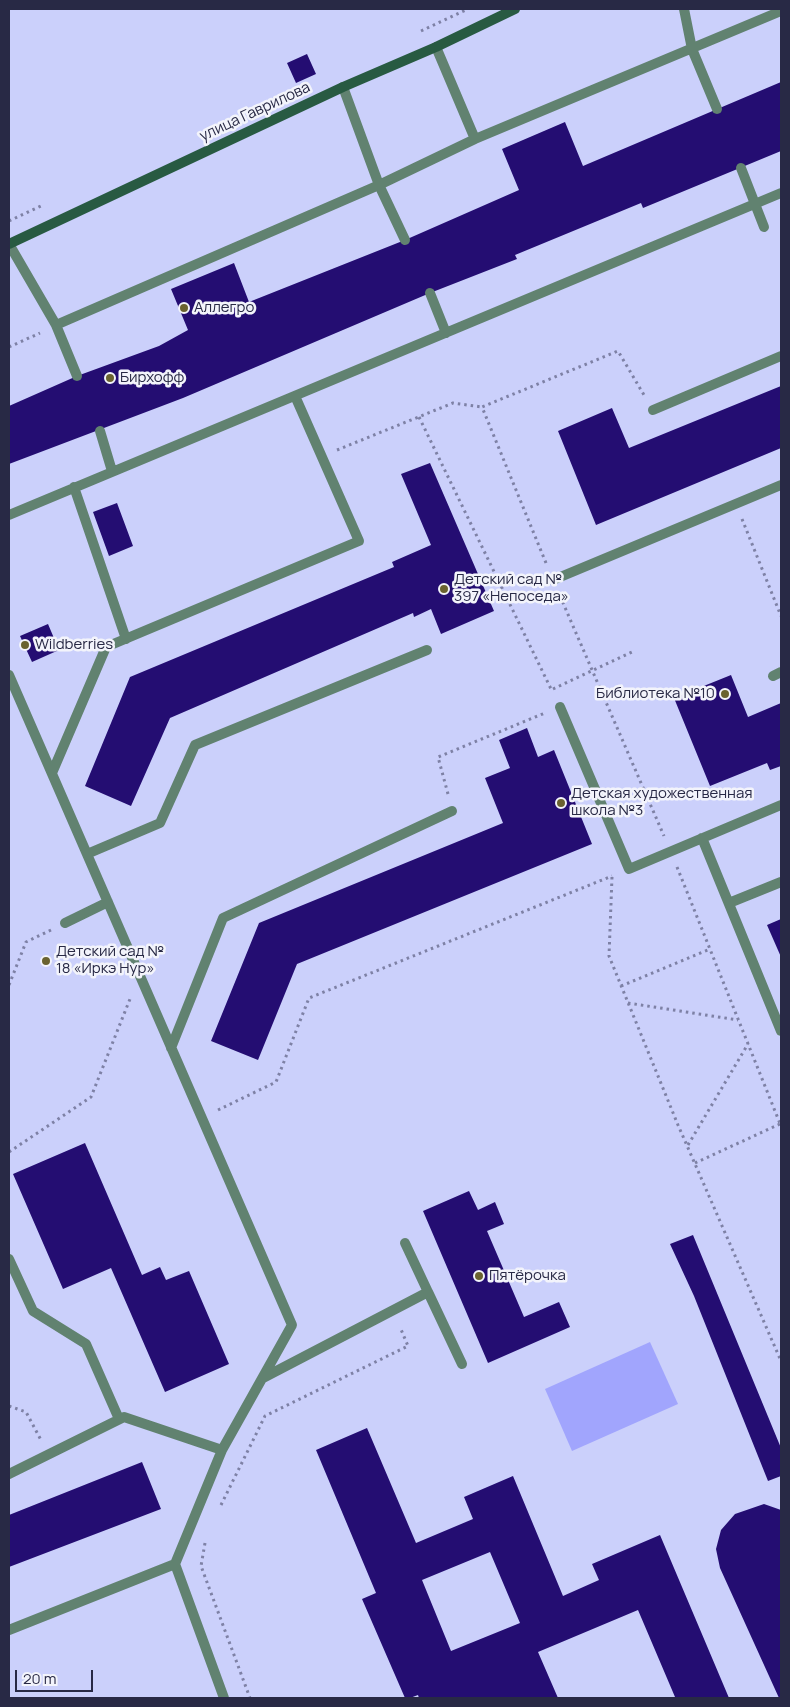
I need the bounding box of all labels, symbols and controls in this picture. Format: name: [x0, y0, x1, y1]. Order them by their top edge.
street label: улица Гаврилова: [197, 79, 313, 145]
place label: Аллегро: [194, 299, 254, 317]
marker: Аллегро: [178, 302, 190, 314]
place label: Бирхофф: [120, 369, 184, 387]
marker: Бирхофф: [104, 372, 116, 384]
place label: Детский сад № 397 «Непоседа»: [454, 571, 569, 606]
marker: Детский сад № 397 «Непоседа»: [438, 583, 450, 595]
place label: Wildberries: [35, 636, 113, 654]
marker: Wildberries: [19, 639, 31, 651]
place label: Библиотека №10: [596, 685, 715, 703]
marker: Библиотека №10: [719, 688, 731, 700]
place label: Детская художественная школа №3: [571, 785, 753, 820]
marker: Детская художественная школа №3: [555, 797, 567, 809]
place label: Детский сад № 18 «Иркэ Нур»: [56, 943, 164, 978]
marker: Детский сад № 18 «Иркэ Нур»: [40, 955, 52, 967]
place label: Пятёрочка: [489, 1267, 566, 1285]
marker: Пятёрочка: [473, 1270, 485, 1282]
scale bar: [18, 1660, 95, 1692]
text: 20 m: [23, 1668, 56, 1689]

